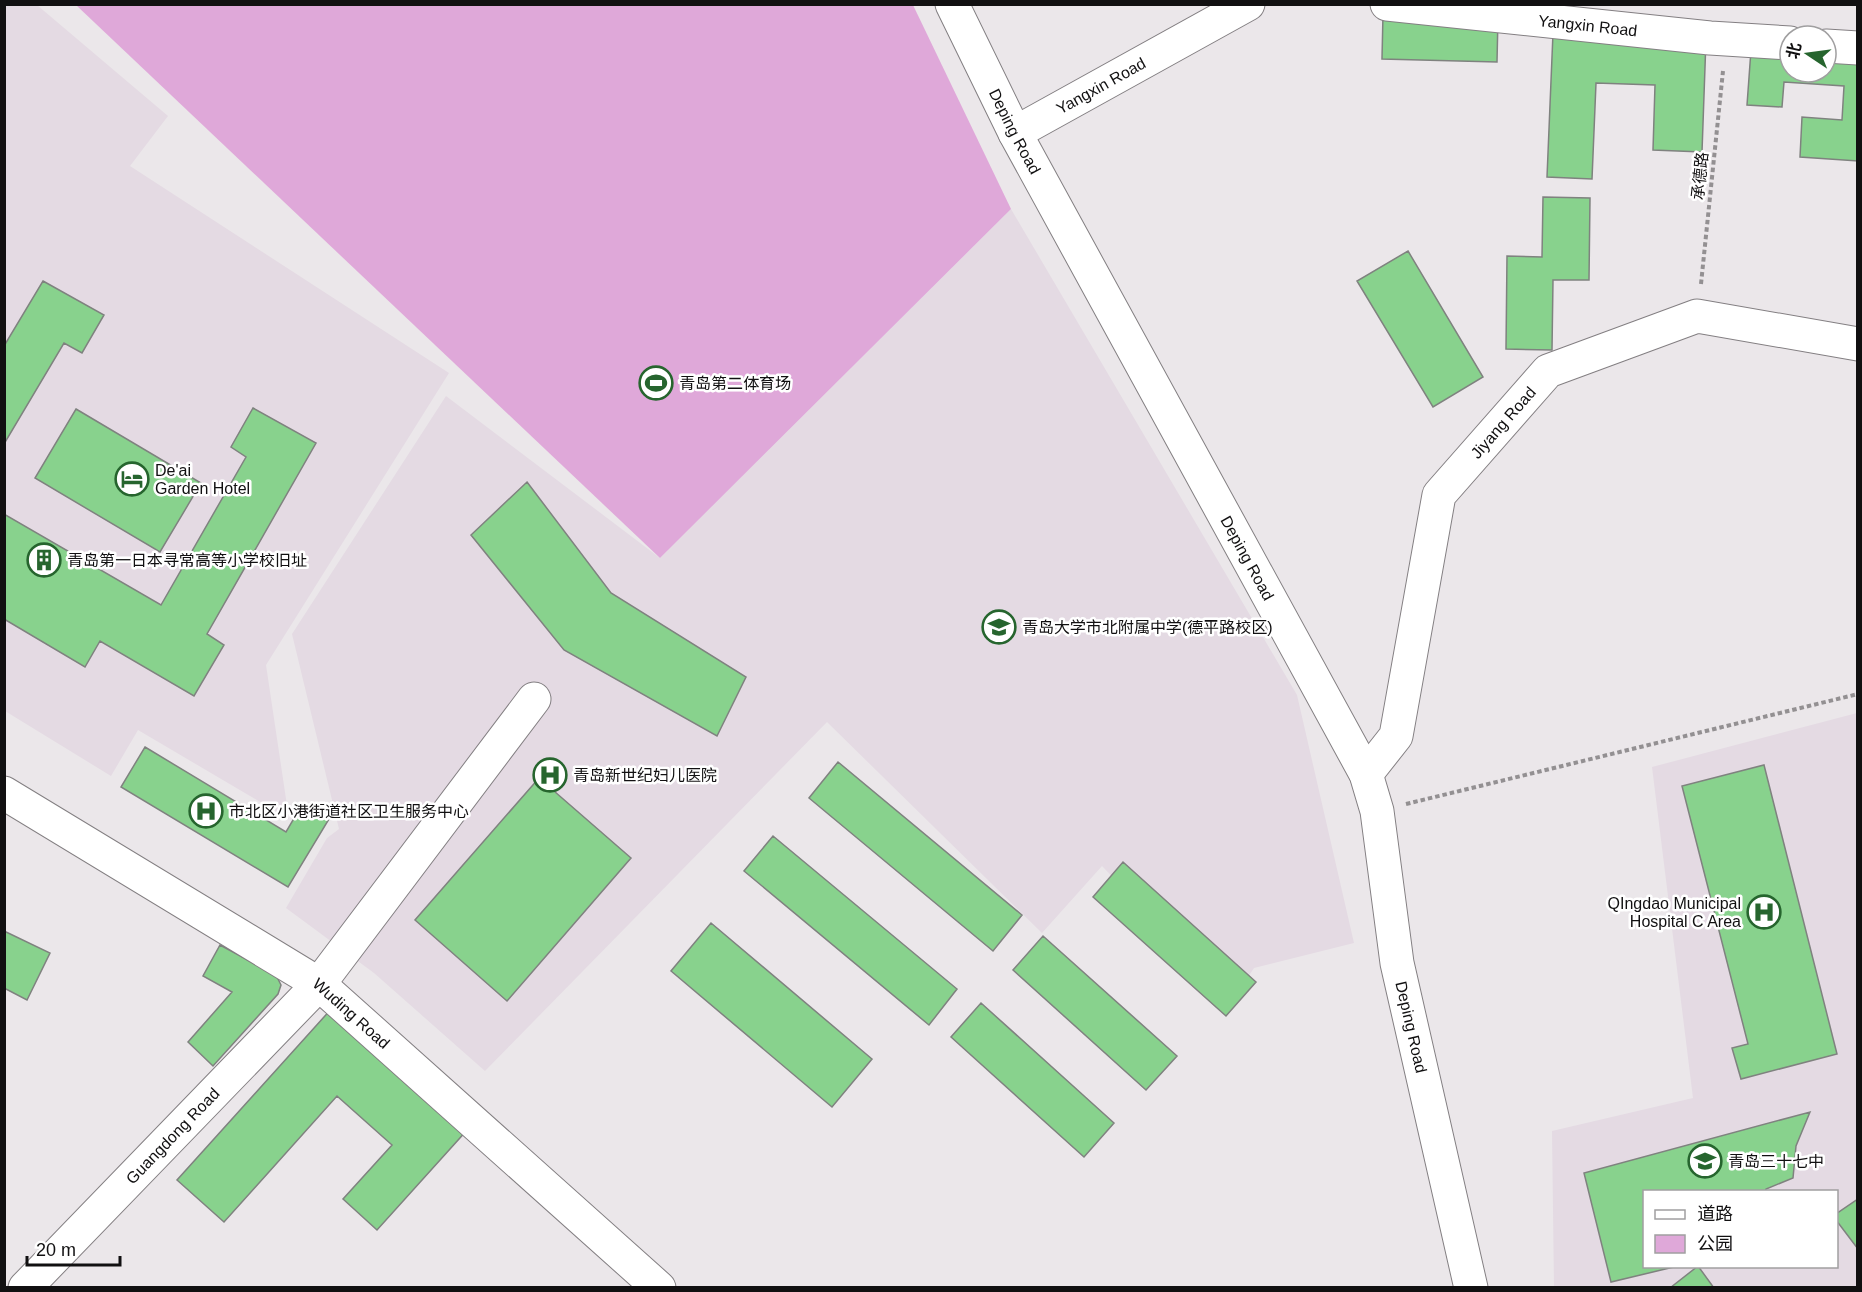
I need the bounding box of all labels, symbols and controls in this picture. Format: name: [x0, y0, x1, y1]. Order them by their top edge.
street label: Yangxin Road: [1538, 11, 1638, 39]
north arrow: [1778, 24, 1838, 84]
text: 北: [1784, 41, 1804, 60]
street label: Yangxin Road: [1053, 54, 1148, 117]
street label: Deping Road: [986, 86, 1044, 177]
street label: 承德路: [1689, 151, 1711, 201]
sports icon: 青岛第二体育场: [638, 365, 674, 401]
place label: 青岛第二体育场: [679, 375, 791, 392]
street label: Jiyang Road: [1467, 383, 1539, 461]
hotel icon: De'ai Garden Hotel: [114, 461, 150, 497]
place label: De'ai Garden Hotel: [155, 462, 250, 497]
street label: Deping Road: [1218, 513, 1278, 603]
building icon: 青岛第一日本寻常高等小学校旧址: [26, 542, 62, 578]
place label: 青岛第一日本寻常高等小学校旧址: [67, 552, 307, 569]
school or university icon: 青岛大学市北附属中学(德平路校区): [981, 609, 1017, 645]
place label: 青岛大学市北附属中学(德平路校区): [1022, 619, 1273, 636]
hospital icon: 青岛新世纪妇儿医院: [532, 757, 568, 793]
place label: 青岛新世纪妇儿医院: [573, 767, 717, 784]
hospital icon: 市北区小港街道社区卫生服务中心: [188, 793, 224, 829]
place label: 市北区小港街道社区卫生服务中心: [229, 803, 469, 820]
hospital icon: QIngdao Municipal Hospital C Area: [1746, 894, 1782, 930]
place label: QIngdao Municipal Hospital C Area: [1608, 895, 1741, 930]
street label: Wuding Road: [310, 974, 393, 1052]
street label: Deping Road: [1393, 980, 1430, 1075]
street label: Guangdong Road: [122, 1084, 222, 1187]
school or university icon: 青岛三十七中: [1687, 1143, 1723, 1179]
place label: 青岛三十七中: [1728, 1153, 1824, 1170]
legend: [1643, 1190, 1838, 1268]
text: 道路: [1697, 1204, 1733, 1224]
scale bar: [27, 1229, 120, 1267]
text: 公园: [1697, 1234, 1733, 1254]
text: 20 m: [36, 1240, 76, 1260]

